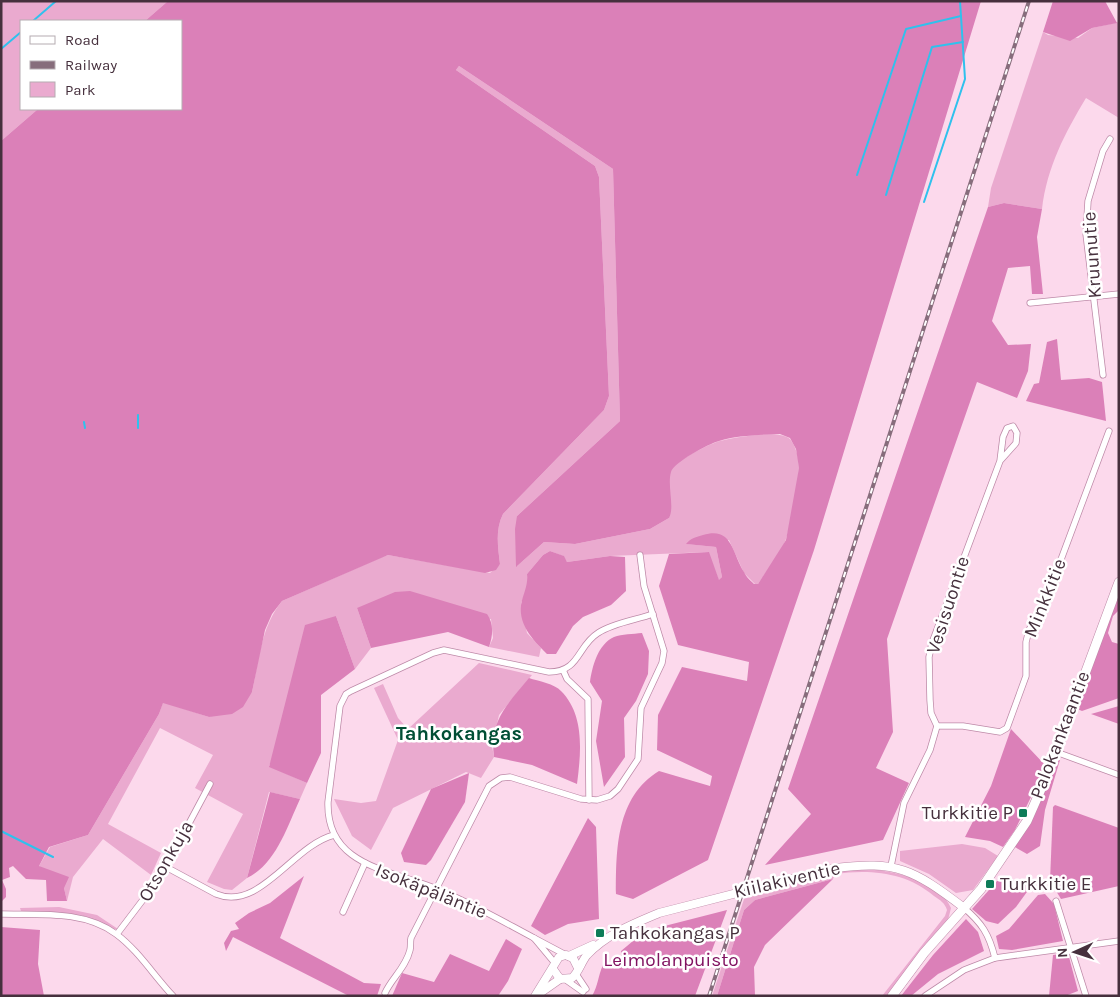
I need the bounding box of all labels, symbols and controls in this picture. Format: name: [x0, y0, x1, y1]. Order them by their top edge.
legend: [20, 20, 182, 110]
text: Road: [65, 31, 100, 49]
text: Railway: [65, 56, 117, 74]
text: Park: [65, 81, 95, 99]
street label: Kruunutie: [1078, 211, 1106, 299]
street label: Vesisuontie: [922, 553, 974, 657]
street label: Minkkitie: [1019, 555, 1071, 641]
street label: Palokankaantie: [1026, 668, 1094, 802]
district label: Tahkokangas: [396, 722, 522, 745]
place label: Turkkitie P: [922, 802, 1013, 824]
marker: Turkkitie P: [1017, 807, 1029, 819]
street label: Otsonkuja: [134, 817, 198, 905]
street label: Kiilakiventie: [732, 857, 842, 903]
street label: Isokäpäläntie: [372, 859, 490, 923]
place label: Turkkitie E: [1000, 873, 1091, 895]
marker: Turkkitie E: [984, 878, 996, 890]
place label: Tahkokangas P: [610, 922, 740, 944]
marker: Tahkokangas P: [594, 927, 606, 939]
north arrow: [1050, 927, 1100, 977]
text: N: [1054, 947, 1071, 958]
park label: Leimolanpuisto: [603, 949, 739, 971]

